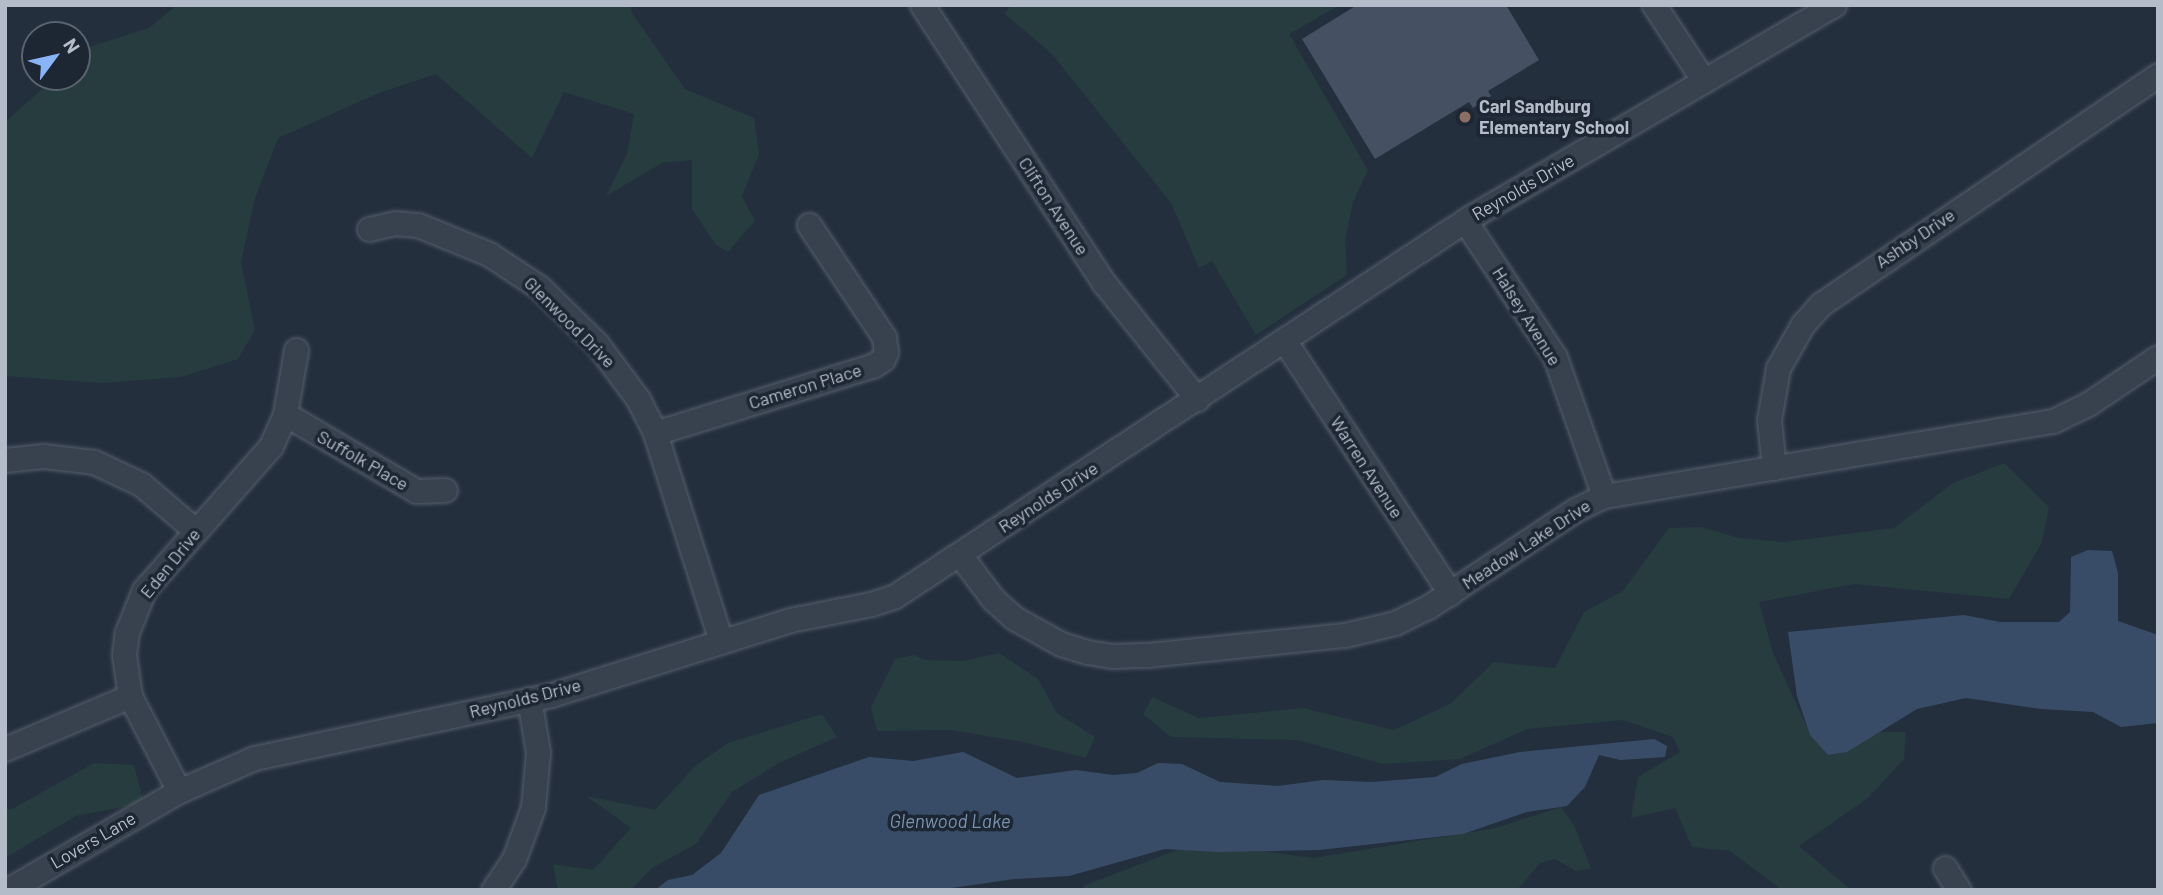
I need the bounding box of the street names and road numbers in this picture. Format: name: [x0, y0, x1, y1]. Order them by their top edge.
street label: Reynolds Drive: [1468, 149, 1578, 225]
street label: Clifton Avenue: [1014, 153, 1094, 259]
street label: Ashby Drive: [1871, 204, 1959, 272]
street label: Halsey Avenue: [1488, 263, 1566, 369]
street label: Glenwood Drive: [520, 272, 620, 372]
street label: Cameron Place: [746, 359, 864, 413]
street label: Warren Avenue: [1326, 412, 1408, 522]
street label: Suffolk Place: [314, 425, 412, 495]
street label: Reynolds Drive: [994, 457, 1102, 537]
street label: Meadow Lake Drive: [1458, 494, 1594, 594]
street label: Eden Drive: [135, 524, 205, 602]
street label: Reynolds Drive: [467, 674, 583, 722]
street label: Lovers Lane: [47, 807, 139, 873]

